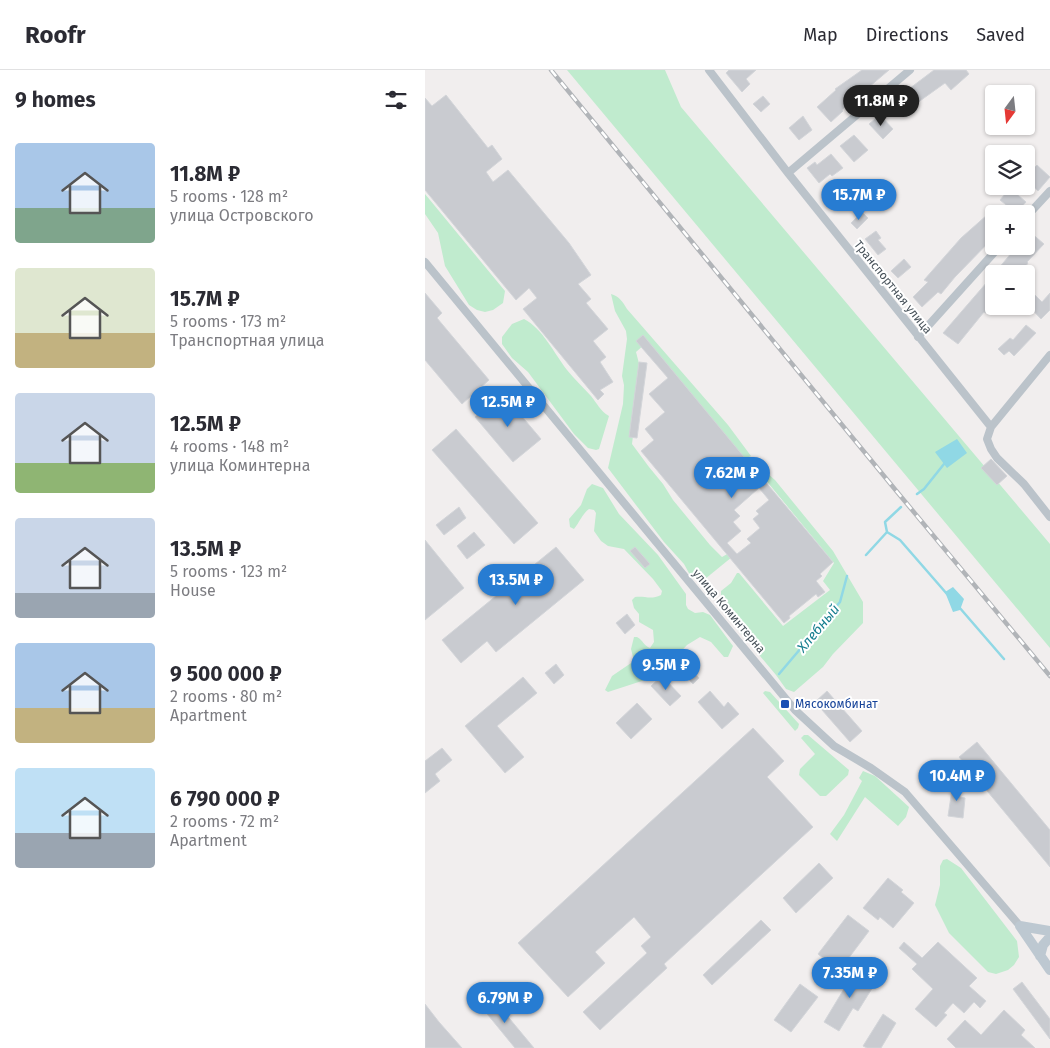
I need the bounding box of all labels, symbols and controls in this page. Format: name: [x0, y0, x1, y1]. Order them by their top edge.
text: Roofr: [25, 21, 86, 49]
text: Map: [803, 24, 838, 46]
text: Directions: [866, 24, 948, 46]
text: Saved: [976, 24, 1025, 46]
pin: 11.8M ₽: [835, 85, 927, 127]
north arrow: [985, 85, 1035, 135]
map controls: [985, 85, 1035, 315]
icon: filters: [382, 86, 410, 114]
text: 9 homes: [15, 87, 96, 113]
text: 11.8M ₽: [854, 91, 908, 110]
button: layers: [985, 145, 1035, 195]
text: 11.8M ₽: [170, 161, 240, 187]
icon: home: [55, 163, 115, 223]
pin: 15.7M ₽: [813, 178, 905, 221]
text: 15.7M ₽: [832, 185, 886, 204]
text: 5 rooms · 128 m²: [170, 187, 288, 206]
button: +: [985, 205, 1035, 255]
text: улица Островского: [170, 206, 314, 225]
street label: Транспортная улица: [851, 238, 935, 336]
button: −: [985, 265, 1035, 315]
text: 15.7M ₽: [170, 286, 240, 312]
icon: home: [55, 288, 115, 348]
text: 5 rooms · 173 m²: [170, 312, 286, 331]
text: Транспортная улица: [170, 331, 324, 350]
pin: 12.5M ₽: [462, 386, 554, 428]
text: 12.5M ₽: [481, 392, 535, 411]
text: 12.5M ₽: [170, 411, 241, 437]
icon: home: [55, 413, 115, 473]
text: 4 rooms · 148 m²: [170, 437, 289, 456]
text: улица Коминтерна: [170, 456, 310, 475]
pin: 7.62M ₽: [686, 456, 778, 499]
text: 7.62M ₽: [705, 463, 759, 482]
text: 13.5M ₽: [170, 536, 241, 562]
icon: home: [55, 538, 115, 598]
text: 5 rooms · 123 m²: [170, 562, 287, 581]
pin: 13.5M ₽: [470, 564, 562, 606]
street label: улица Коминтерна: [690, 566, 768, 656]
text: 13.5M ₽: [489, 570, 543, 589]
text: House: [170, 581, 216, 600]
water label: Хлебный: [793, 601, 843, 656]
pin: 9.5M ₽: [625, 648, 707, 691]
text: 9.5M ₽: [642, 655, 690, 674]
text: 9 500 000 ₽: [170, 661, 282, 687]
icon: home: [55, 663, 115, 723]
text: 2 rooms · 80 m²: [170, 687, 282, 706]
place label: Мясокомбинат: [795, 697, 878, 711]
marker: Мясокомбинат: [779, 698, 791, 710]
text: Apartment: [170, 706, 247, 725]
pin: 10.4M ₽: [911, 760, 1003, 802]
text: 10.4M ₽: [929, 766, 985, 785]
text: 6 790 000 ₽: [170, 786, 280, 812]
icon: home: [55, 788, 115, 848]
text: 2 rooms · 72 m²: [170, 812, 279, 831]
text: Apartment: [170, 831, 247, 850]
pin: 7.35M ₽: [804, 956, 896, 999]
text: 7.35M ₽: [823, 963, 877, 982]
pin: 6.79M ₽: [459, 982, 551, 1024]
text: 6.79M ₽: [478, 988, 533, 1007]

